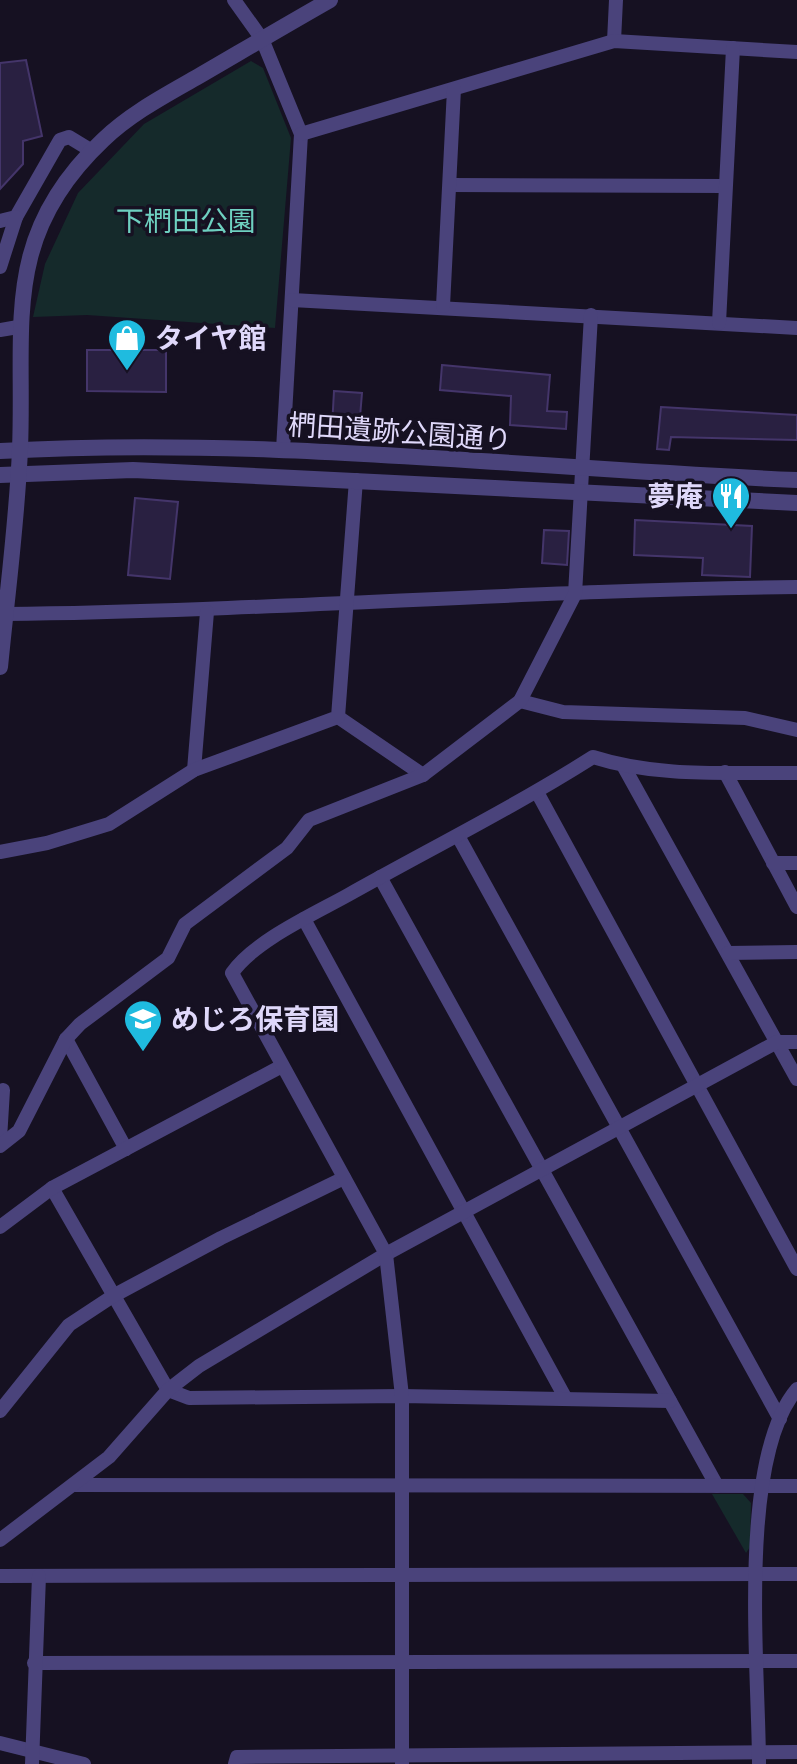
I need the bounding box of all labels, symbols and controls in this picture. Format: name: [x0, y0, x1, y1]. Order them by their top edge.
park label: 下椚田公園: [116, 203, 256, 237]
shop icon: タイヤ館: [106, 317, 148, 372]
place label: タイヤ館: [155, 320, 266, 354]
street label: 椚田遺跡公園通り: [287, 406, 513, 456]
restaurant icon: 夢庵: [710, 475, 752, 530]
place label: 夢庵: [647, 478, 703, 512]
school or university icon: めじろ保育園: [122, 998, 164, 1053]
place label: めじろ保育園: [171, 1001, 339, 1035]

